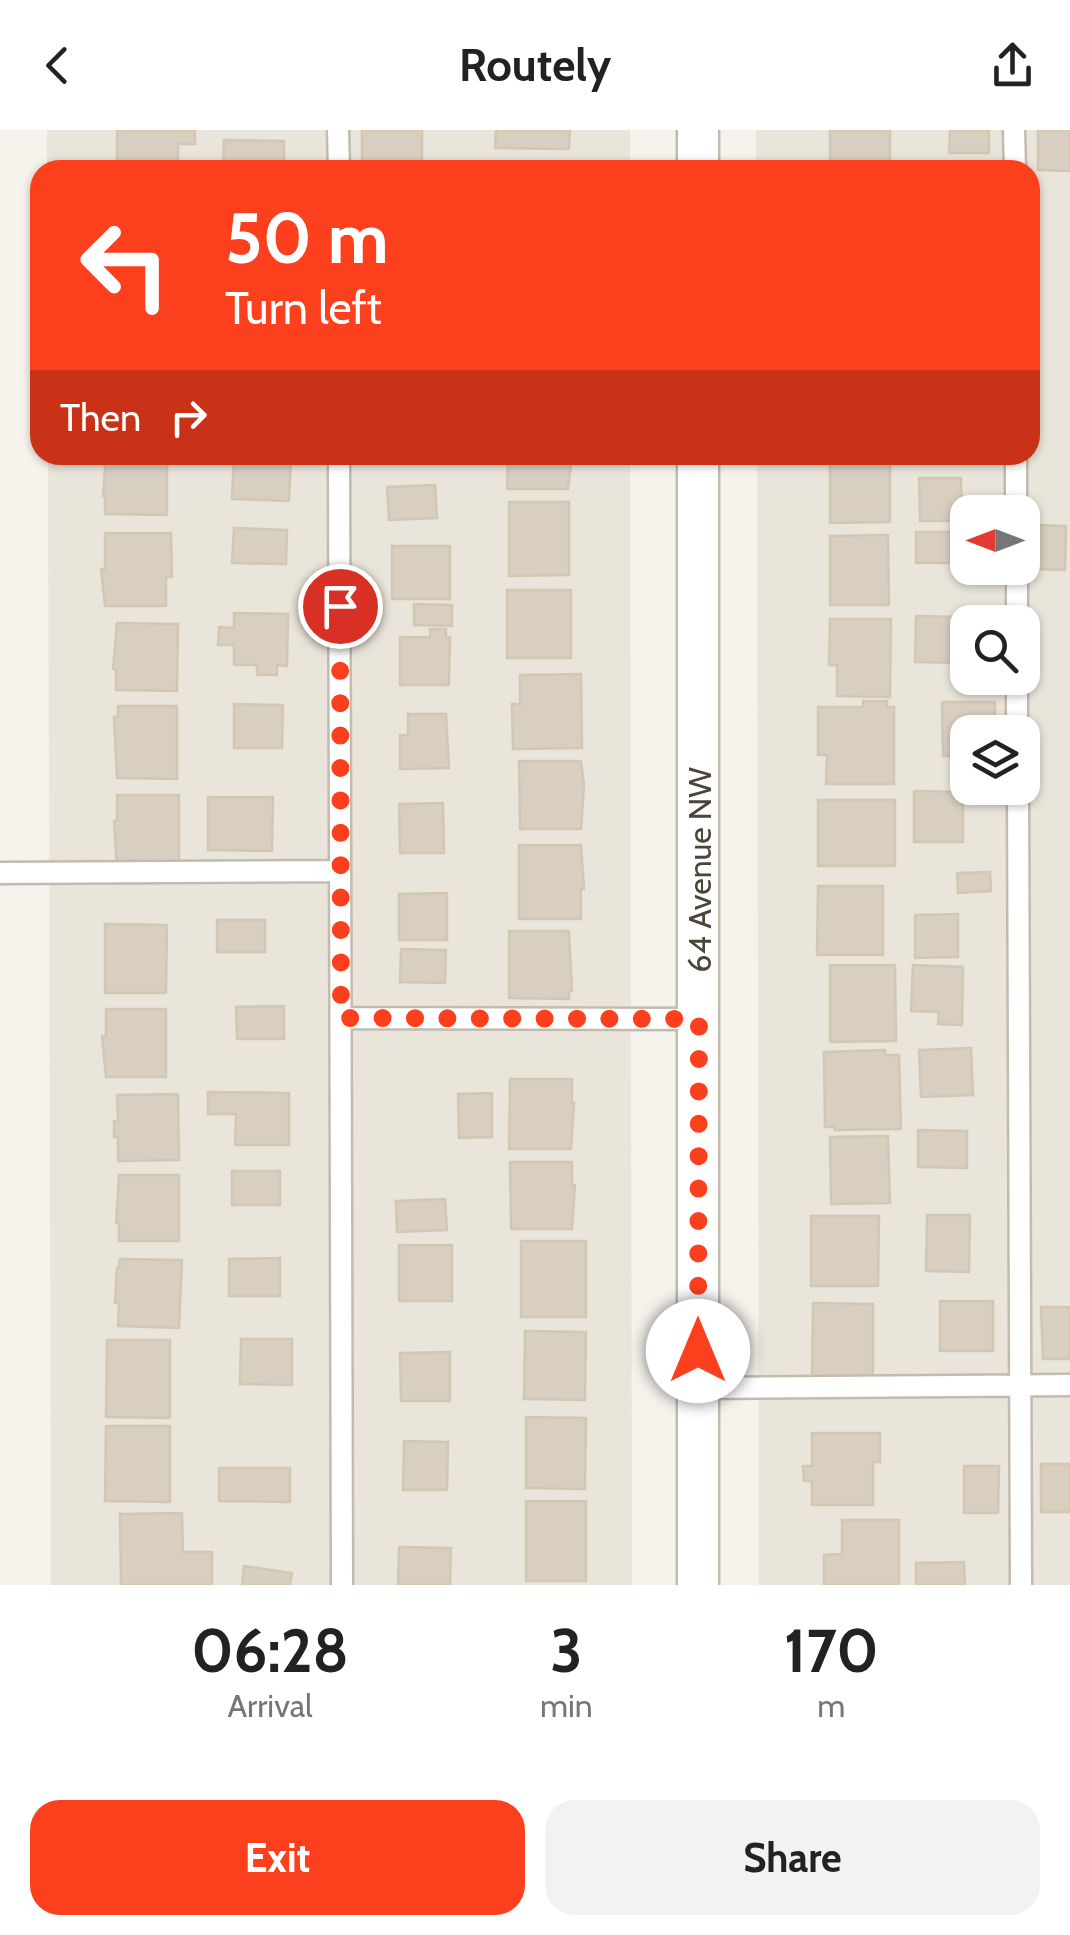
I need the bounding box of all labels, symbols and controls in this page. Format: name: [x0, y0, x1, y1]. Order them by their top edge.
icon: back: [30, 38, 85, 93]
text: Routely: [459, 38, 611, 92]
icon: share: [985, 38, 1040, 93]
text: 50 m: [225, 195, 389, 281]
icon: left: [60, 200, 190, 330]
text: Turn left: [225, 281, 382, 335]
icon: right: [161, 390, 216, 445]
text: Then: [60, 394, 141, 441]
north arrow: [950, 495, 1040, 585]
map controls: [950, 495, 1040, 805]
pin: [298, 564, 383, 649]
icon: arrive: [313, 579, 368, 634]
button: search: [950, 605, 1040, 695]
button: layers: [950, 715, 1040, 805]
street label: 64 Avenue NW: [680, 767, 719, 973]
position arrow: [646, 1299, 750, 1403]
text: 06:28: [191, 1614, 349, 1687]
text: 3: [550, 1614, 583, 1687]
text: 170: [784, 1614, 879, 1687]
text: Arrival: [227, 1686, 313, 1725]
text: min: [540, 1686, 593, 1725]
text: m: [817, 1686, 845, 1725]
button: Exit: [30, 1800, 525, 1915]
button: Share: [545, 1800, 1040, 1915]

